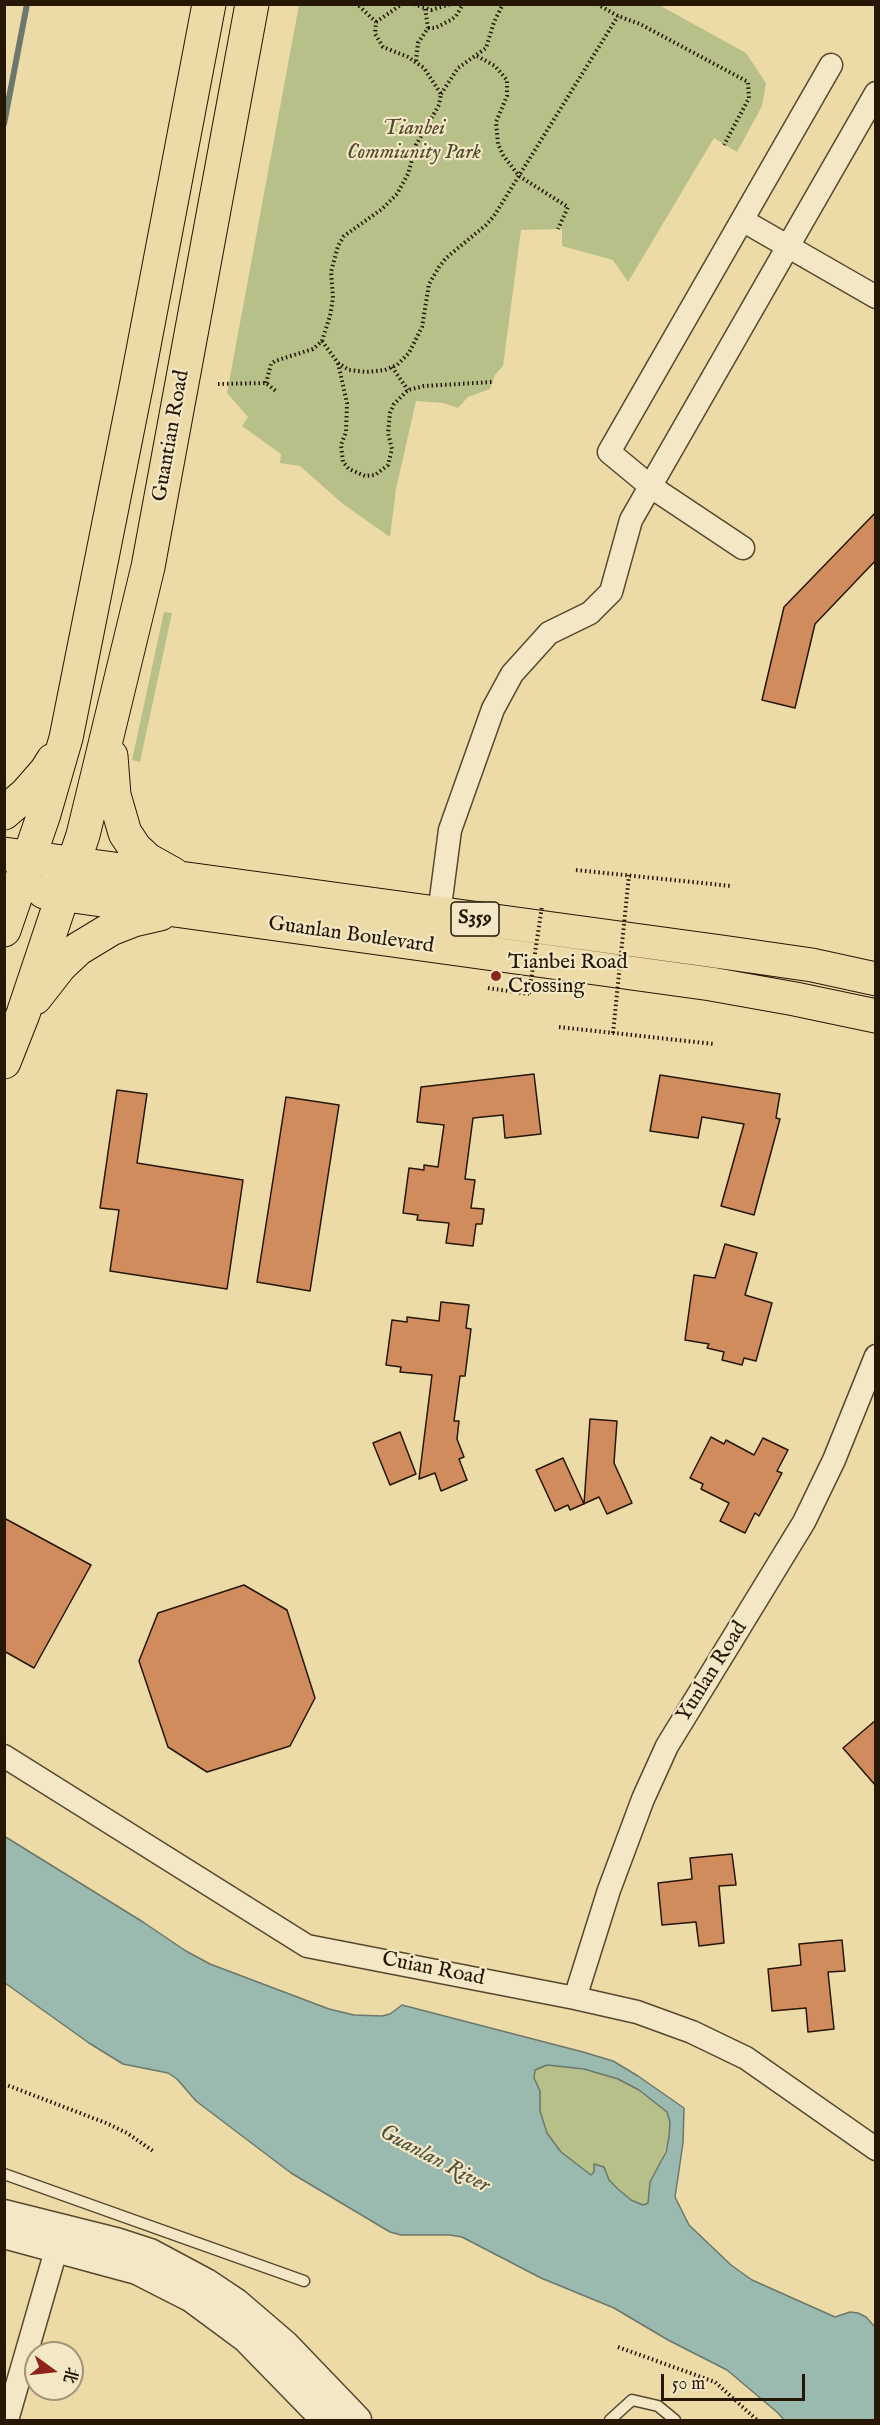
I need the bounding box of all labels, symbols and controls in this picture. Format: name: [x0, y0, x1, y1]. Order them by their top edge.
park label: Tianbei Commiunity Park: [347, 117, 481, 167]
street label: Guantian Road: [148, 368, 196, 504]
road number: S359: [451, 902, 499, 936]
street label: Guanlan Boulevard: [267, 912, 435, 960]
place label: Tianbei Road Crossing: [508, 951, 628, 1001]
marker: Tianbei Road Crossing: [489, 969, 503, 983]
street label: Yunlan Road: [672, 1617, 754, 1727]
street label: Cuian Road: [380, 1948, 486, 1992]
water label: Guanlan River: [374, 2120, 494, 2200]
north arrow: [24, 2341, 84, 2401]
scale bar: [664, 2362, 808, 2400]
text: 北: [58, 2365, 81, 2385]
text: 50 m: [672, 2373, 705, 2396]

